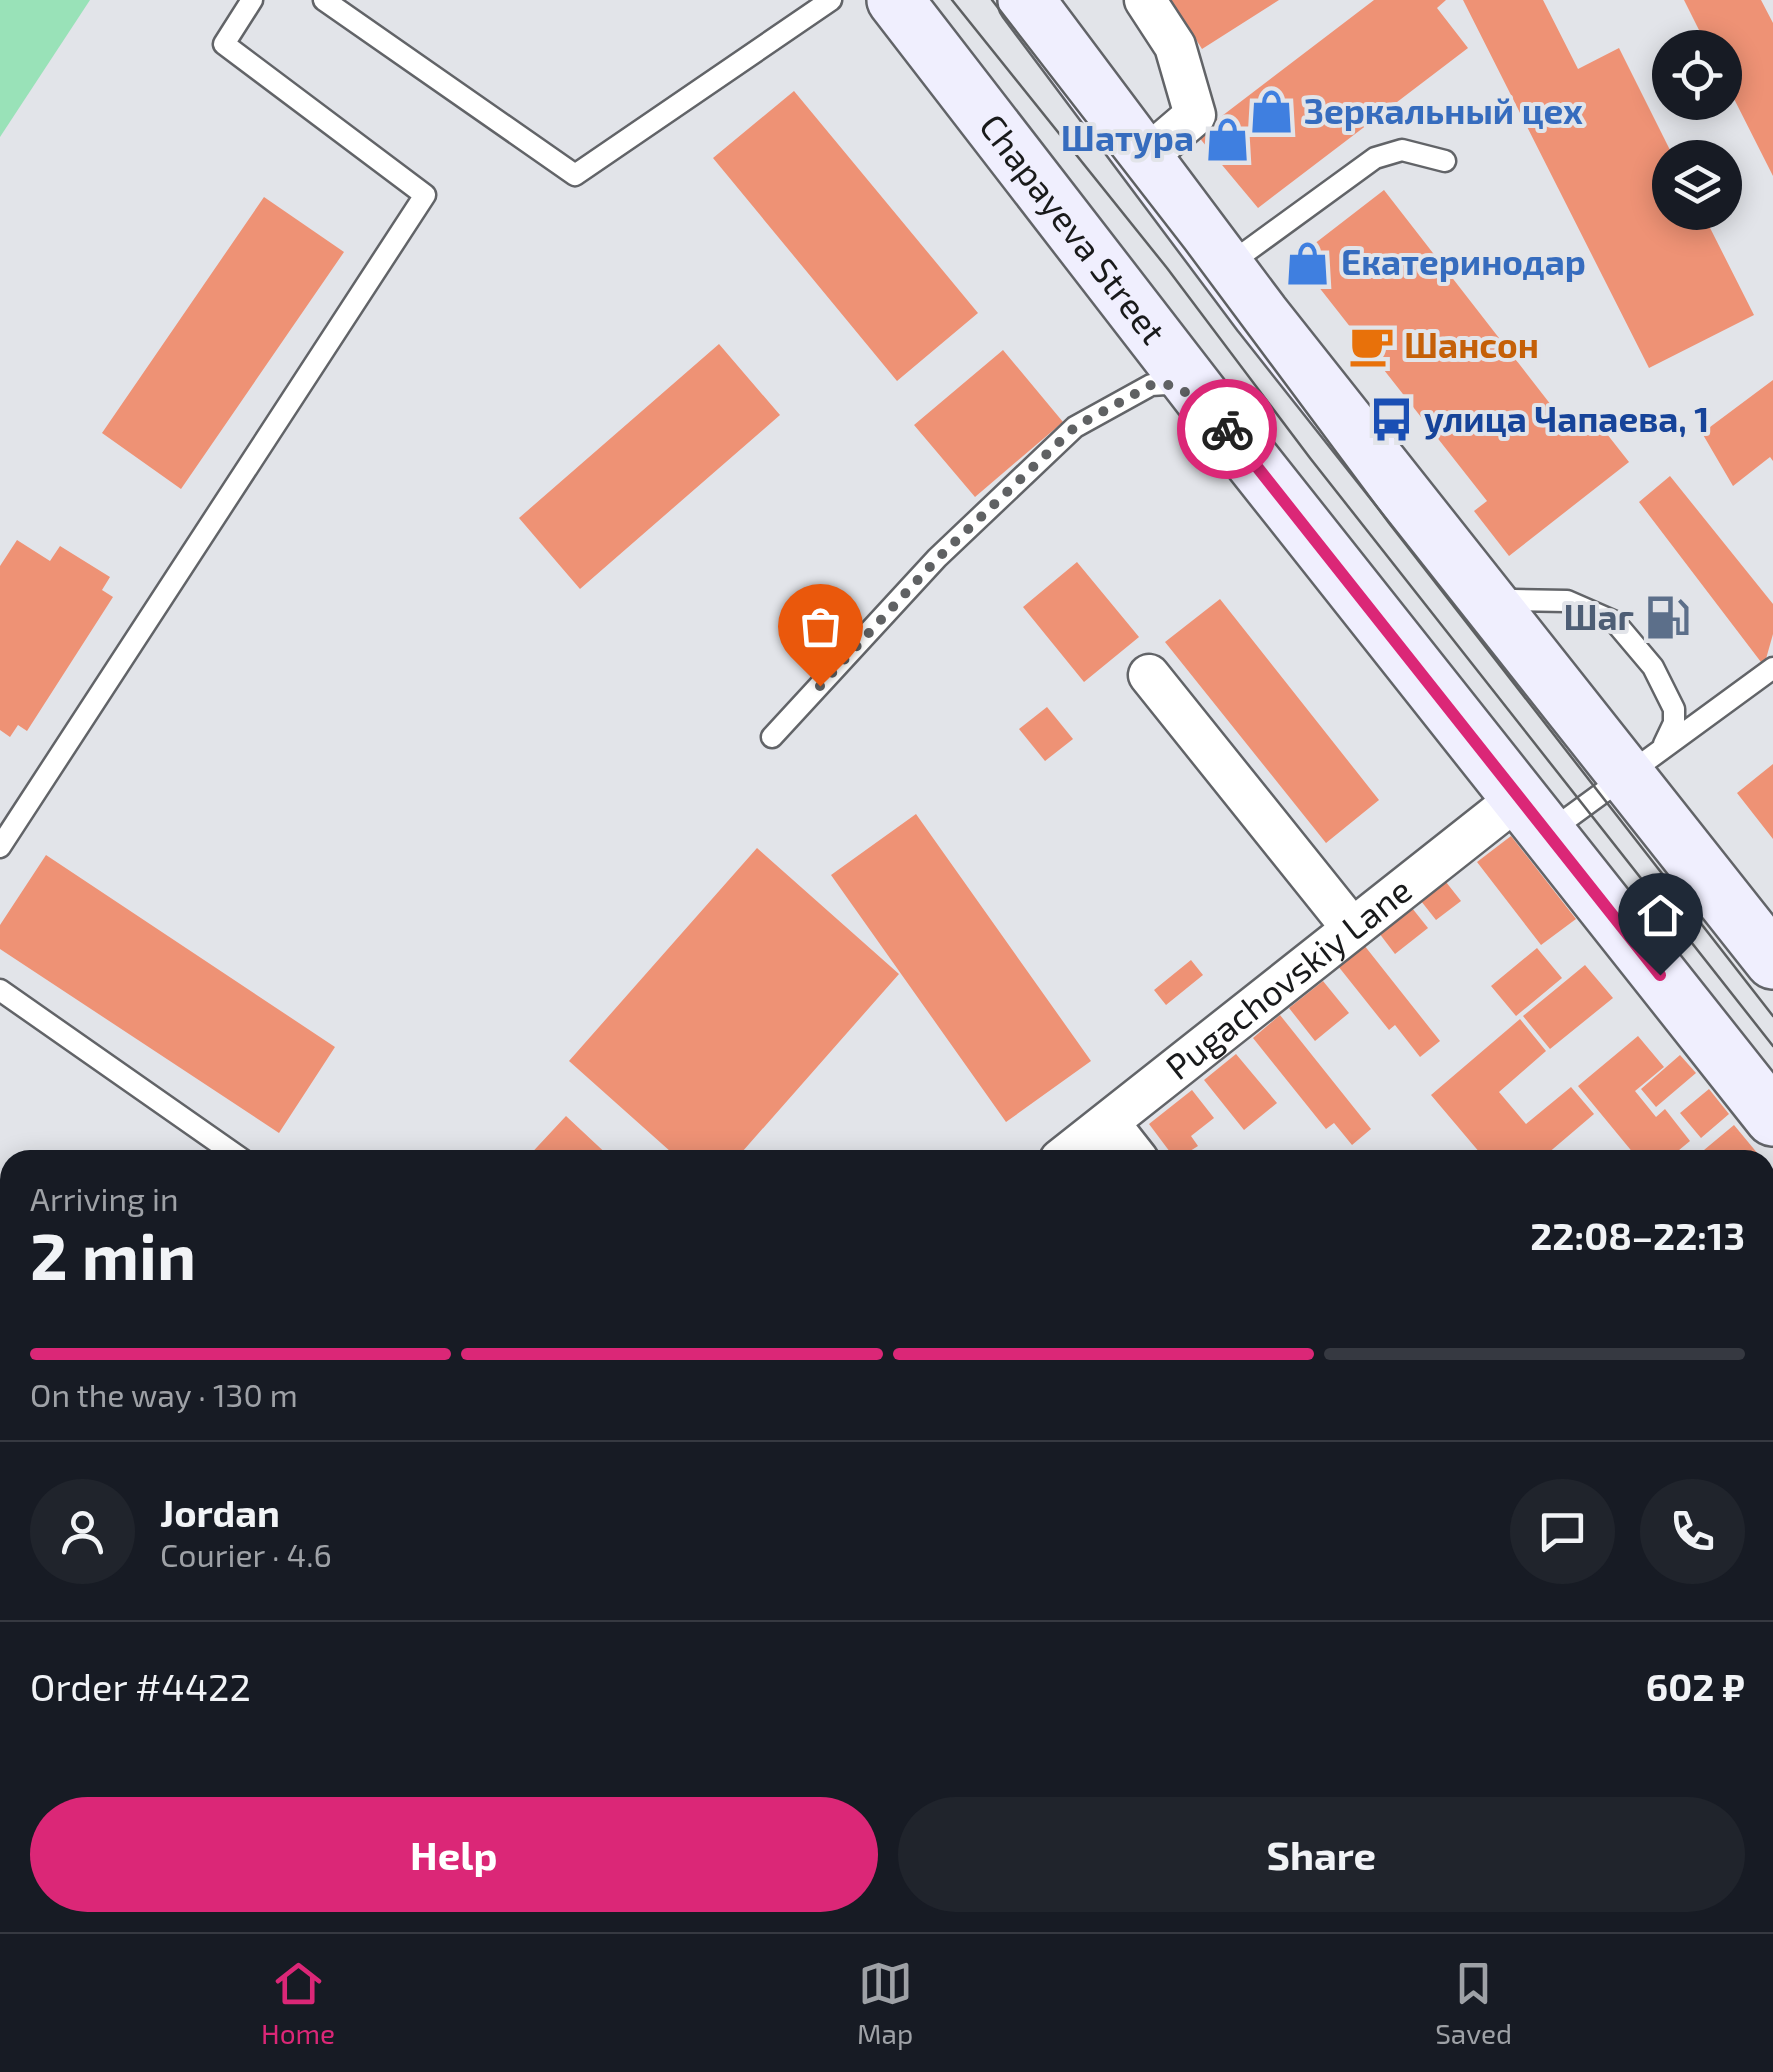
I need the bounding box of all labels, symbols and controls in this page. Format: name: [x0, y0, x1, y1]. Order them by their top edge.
map controls: [1652, 30, 1742, 230]
button: locate: [1652, 30, 1742, 120]
shop icon: Зеркальный цех: [1247, 88, 1295, 136]
place label: Зеркальный цех: [1304, 89, 1583, 131]
street label: Chapayeva Street: [972, 105, 1176, 351]
shop icon: Шатура: [1203, 115, 1251, 163]
place label: Шатура: [1061, 116, 1194, 159]
button: layers: [1652, 140, 1742, 230]
shop icon: Екатеринодар: [1284, 239, 1332, 287]
place label: Екатеринодар: [1341, 240, 1586, 282]
cafe icon: Шансон: [1347, 322, 1395, 370]
place label: Шансон: [1404, 323, 1539, 365]
courier: [1177, 379, 1277, 479]
bus stop icon: улица Чапаева, 1: [1367, 396, 1415, 444]
place label: улица Чапаева, 1: [1424, 397, 1709, 440]
icon: bike: [1200, 402, 1255, 457]
pin: [778, 584, 863, 687]
fuel station icon: Шаг: [1643, 594, 1691, 642]
place label: Шаг: [1563, 595, 1634, 637]
icon: bag: [793, 599, 848, 654]
street label: Pugachovskiy Lane: [1157, 868, 1419, 1087]
pin: [1618, 873, 1703, 976]
icon: home: [1633, 888, 1688, 943]
text: Arriving in: [30, 1179, 179, 1217]
text: 22:08–22:13: [1530, 1212, 1745, 1258]
text: 2 min: [30, 1215, 196, 1293]
text: On the way · 130 m: [30, 1375, 298, 1413]
button: person: [30, 1479, 135, 1584]
button: chat: [1510, 1479, 1615, 1584]
button: phone: [1640, 1479, 1745, 1584]
text: Jordan: [160, 1489, 280, 1535]
text: Courier · 4.6: [160, 1535, 332, 1573]
text: Order #4422: [30, 1663, 251, 1709]
text: 602 ₽: [1646, 1663, 1745, 1709]
button: Help: [30, 1797, 878, 1912]
button: Share: [898, 1797, 1745, 1912]
tab: Home: [261, 1956, 335, 2050]
tab: Map: [857, 1956, 913, 2050]
tab: Saved: [1435, 1956, 1512, 2050]

